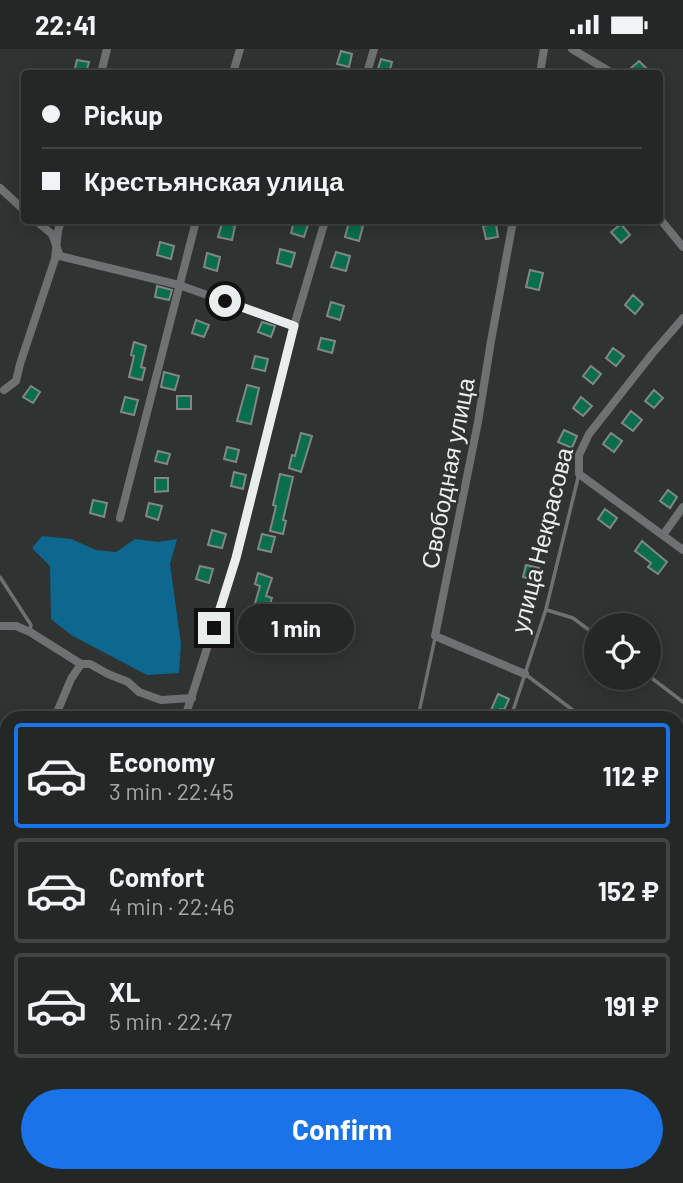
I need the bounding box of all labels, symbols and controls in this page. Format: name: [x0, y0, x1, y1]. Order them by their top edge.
text: 22:41: [35, 9, 96, 40]
text: Pickup: [84, 99, 163, 130]
text: Крестьянская улица: [84, 165, 344, 196]
route start: [209, 285, 241, 317]
street label: Свободная улица: [414, 374, 480, 571]
street label: улица Некрасова: [504, 444, 578, 636]
callout: 1 min: [238, 603, 354, 653]
route end: [198, 612, 230, 644]
map controls: [584, 613, 661, 690]
button: locate: [584, 613, 661, 690]
text: 1 min: [271, 614, 321, 642]
icon: car: [25, 744, 88, 807]
text: Economy: [109, 746, 215, 777]
text: 112 ₽: [602, 760, 659, 791]
text: 3 min · 22:45: [109, 777, 234, 805]
icon: car: [25, 859, 88, 922]
text: Comfort: [109, 861, 205, 892]
text: 152 ₽: [598, 875, 659, 906]
text: 4 min · 22:46: [109, 892, 235, 920]
icon: car: [25, 974, 88, 1037]
text: XL: [109, 976, 140, 1007]
text: 191 ₽: [604, 990, 659, 1021]
text: 5 min · 22:47: [109, 1007, 232, 1035]
button: Confirm: [21, 1089, 663, 1169]

